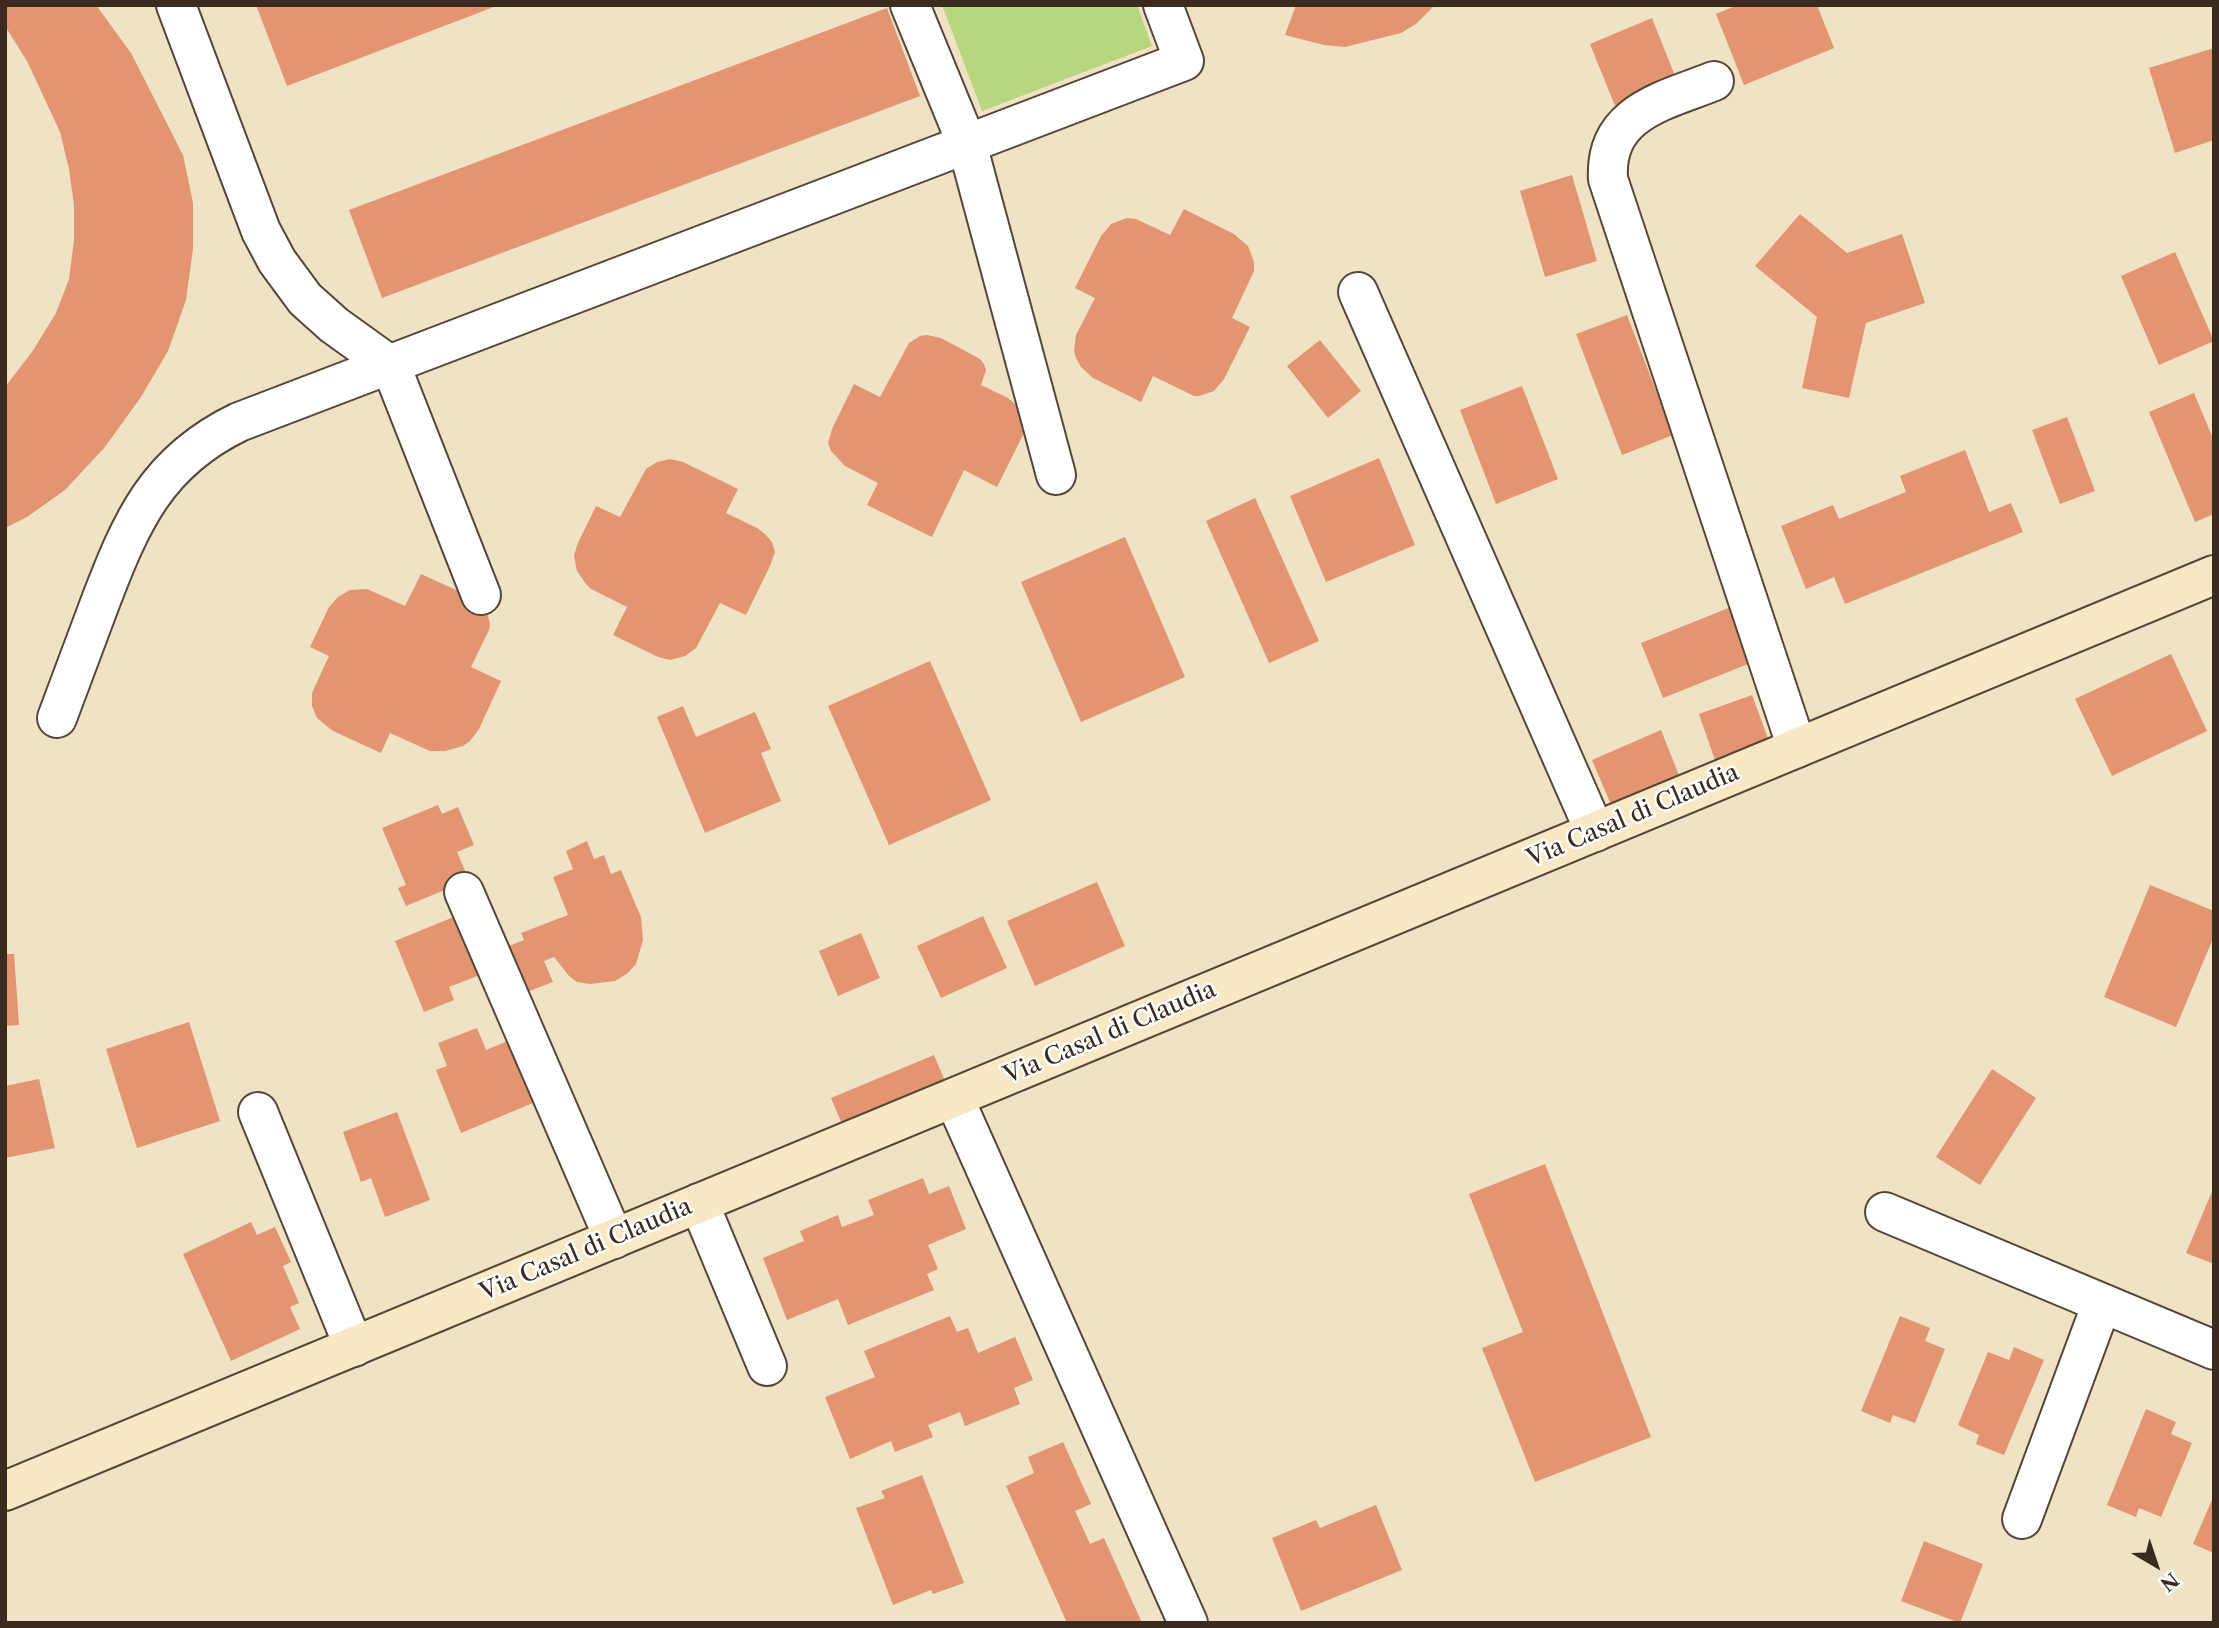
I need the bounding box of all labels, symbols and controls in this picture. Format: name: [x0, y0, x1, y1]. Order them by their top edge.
street label: Via Casal di Claudia: [1523, 758, 1743, 874]
street label: Via Casal di Claudia: [1000, 975, 1220, 1091]
street label: Via Casal di Claudia: [476, 1192, 696, 1308]
north arrow: [2121, 1530, 2191, 1600]
text: N: [2156, 1568, 2183, 1596]

